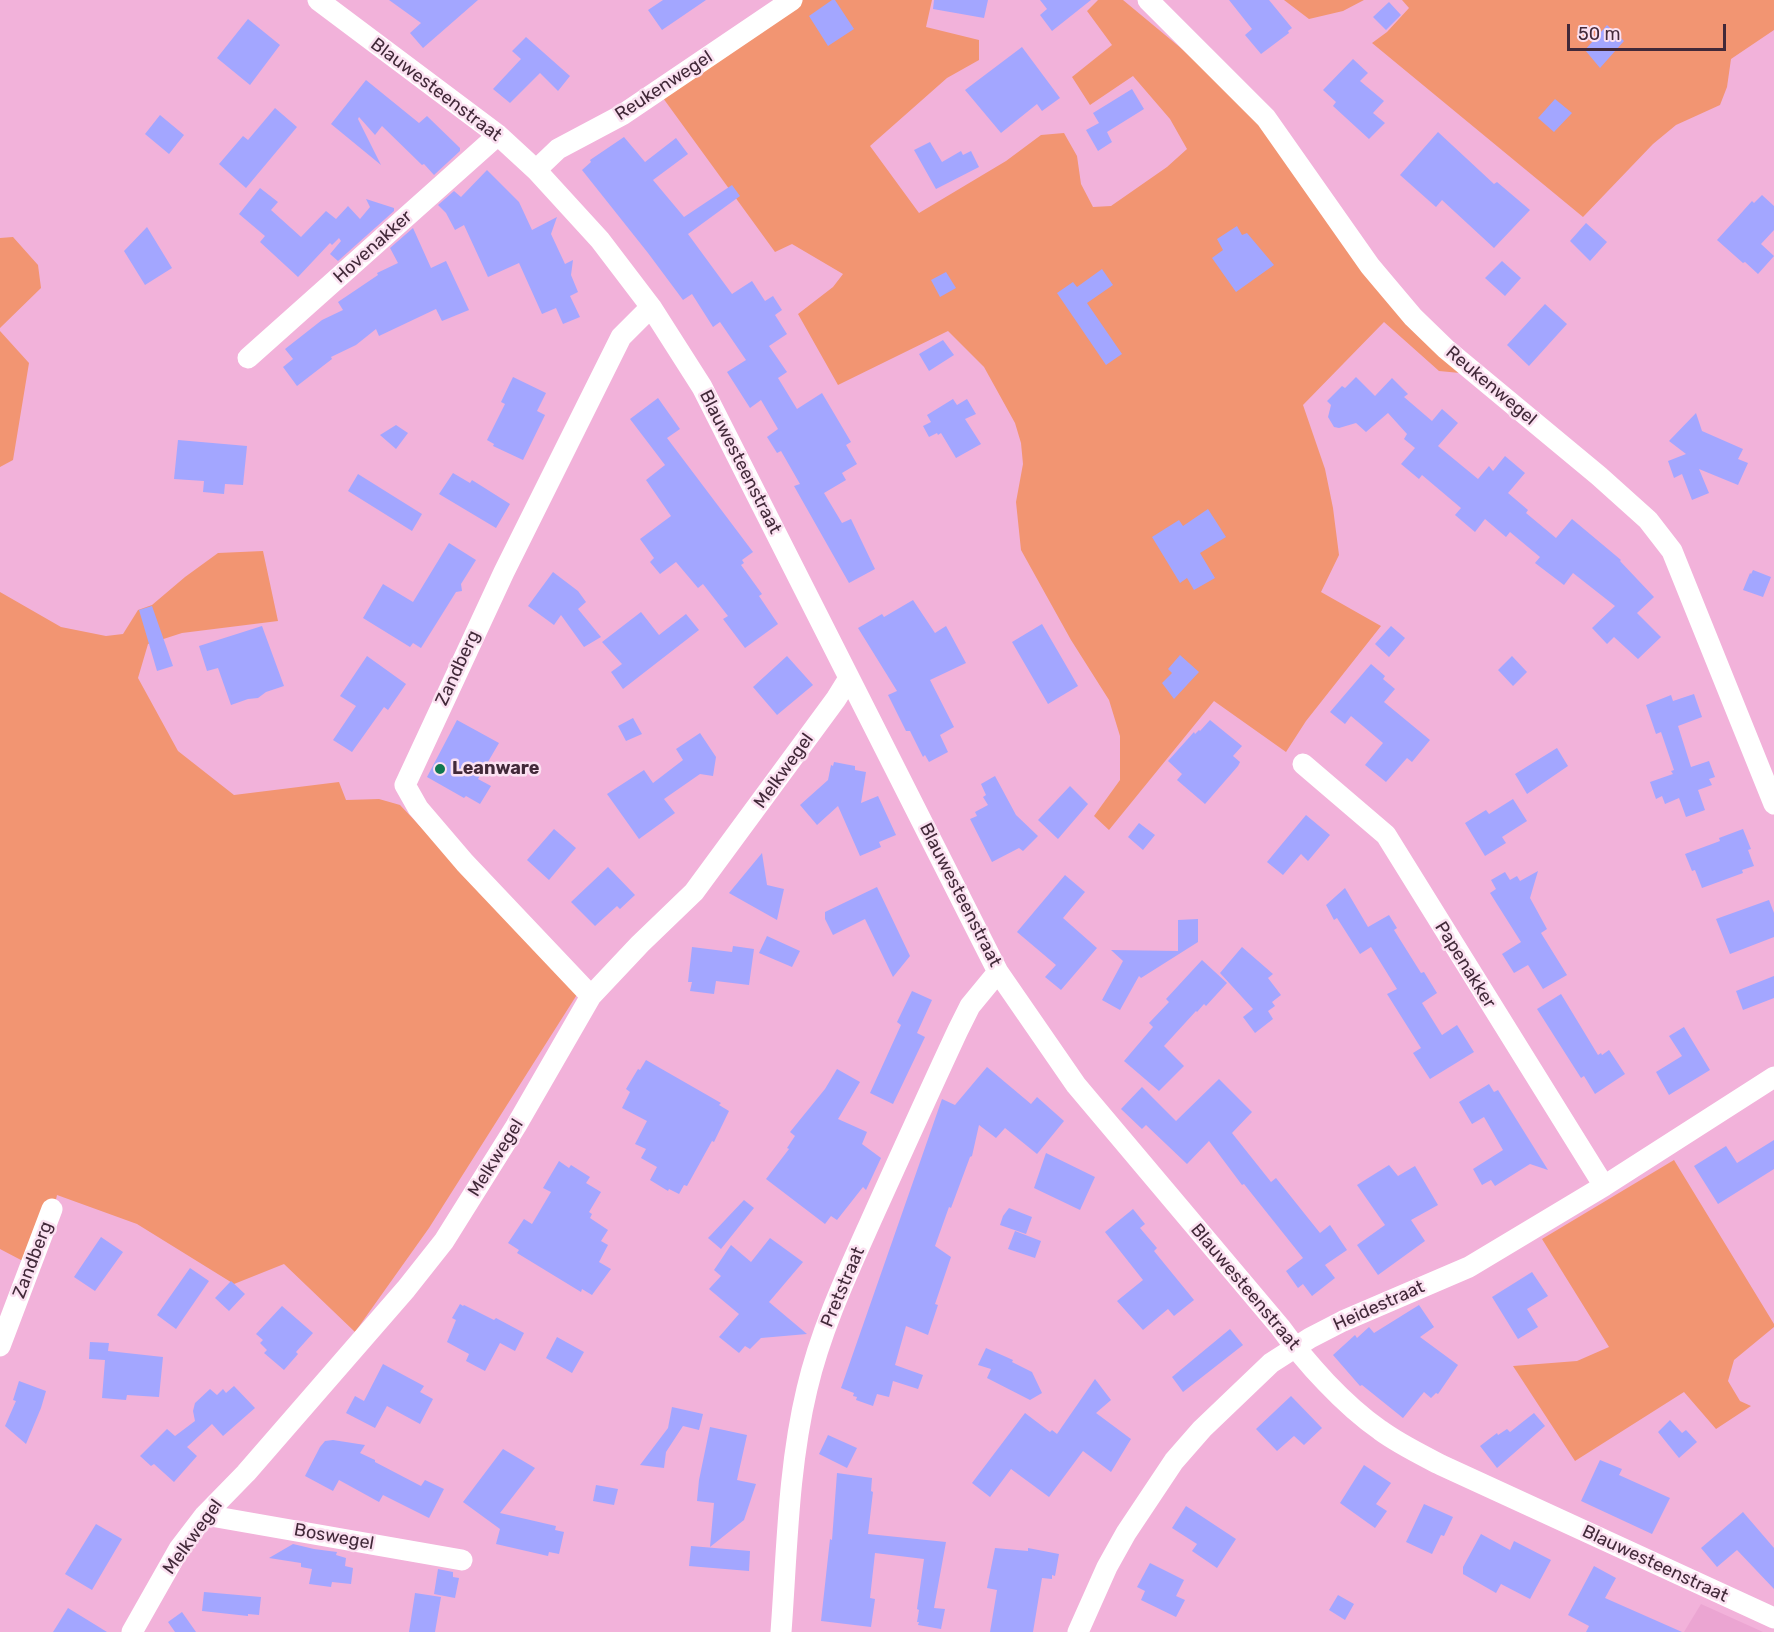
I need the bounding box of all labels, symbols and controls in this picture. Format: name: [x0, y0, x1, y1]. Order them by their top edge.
scale bar: [1570, 12, 1729, 50]
text: 50 m: [1578, 23, 1621, 45]
street label: Blauwesteenstraat: [366, 34, 506, 146]
street label: Reukenwegel: [611, 47, 717, 125]
street label: Hovenakker: [329, 206, 417, 288]
street label: Reukenwegel: [1441, 342, 1541, 430]
street label: Blauwesteenstraat: [694, 387, 786, 537]
street label: Zandberg: [431, 627, 485, 709]
street label: Melkwegel: [750, 729, 818, 813]
place label: Leanware: [452, 758, 540, 780]
marker: Leanware: [433, 762, 447, 776]
street label: Blauwesteenstraat: [914, 820, 1006, 970]
street label: Papenakker: [1430, 918, 1500, 1012]
street label: Melkwegel: [464, 1115, 528, 1201]
street label: Zandberg: [8, 1219, 58, 1301]
street label: Blauwesteenstraat: [1186, 1219, 1304, 1355]
street label: Pretstraat: [816, 1244, 870, 1330]
street label: Heidestraat: [1330, 1276, 1428, 1336]
street label: Melkwegel: [159, 1495, 227, 1579]
street label: Boswegel: [292, 1519, 376, 1555]
street label: Blauwesteenstraat: [1579, 1521, 1731, 1607]

